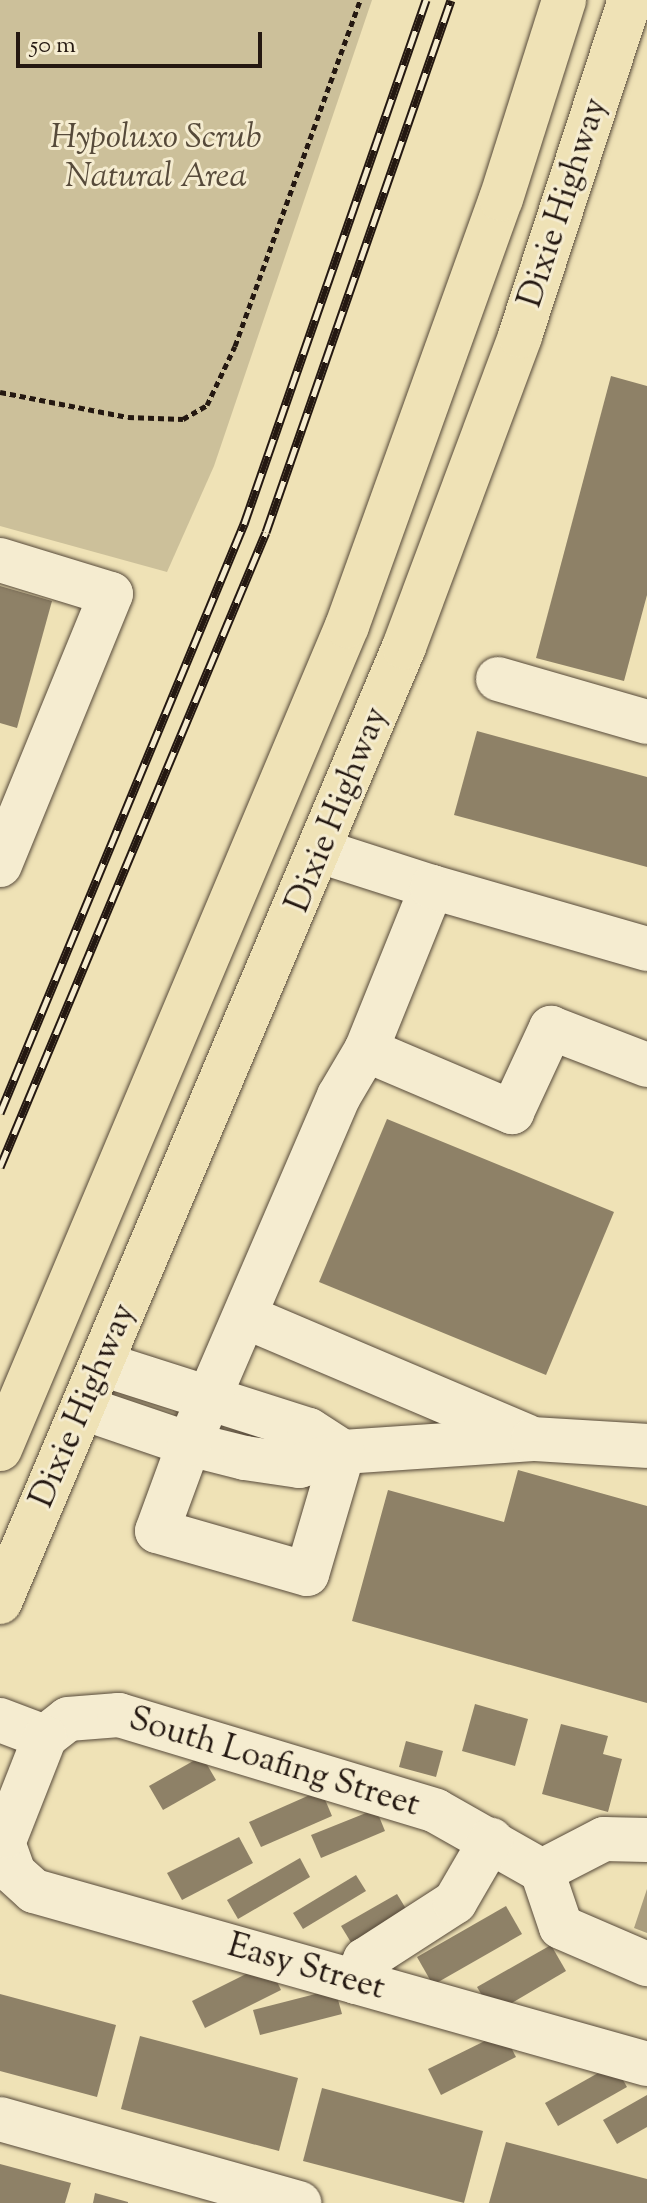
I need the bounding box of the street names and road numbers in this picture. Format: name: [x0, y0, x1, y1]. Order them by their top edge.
street label: Dixie Highway: [511, 93, 617, 313]
street label: Dixie Highway: [278, 701, 398, 919]
street label: Dixie Highway: [23, 1298, 145, 1514]
street label: South Loafing Street: [124, 1699, 424, 1827]
street label: Easy Street: [223, 1926, 389, 2010]

